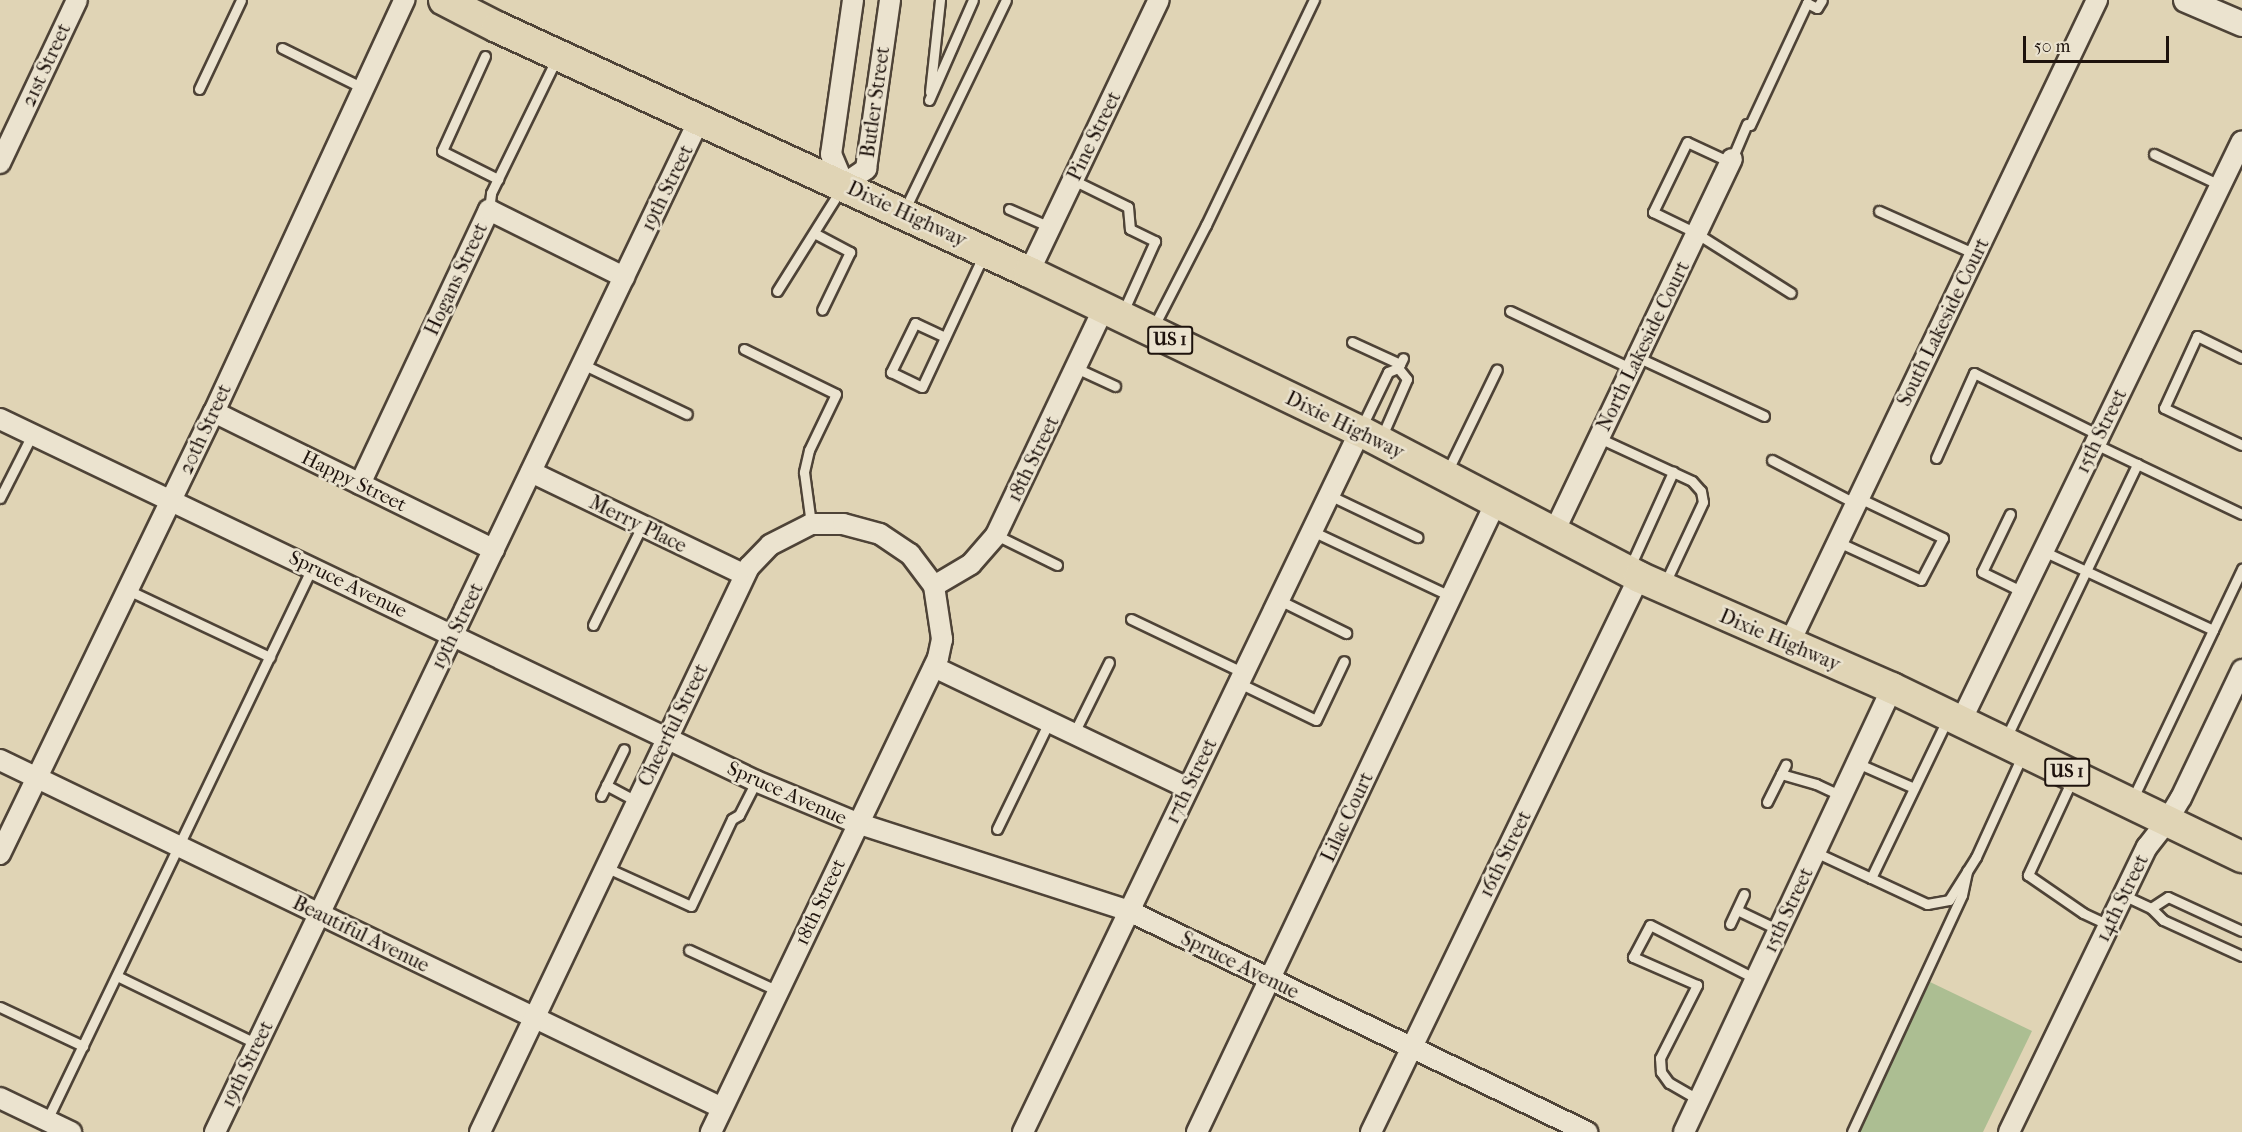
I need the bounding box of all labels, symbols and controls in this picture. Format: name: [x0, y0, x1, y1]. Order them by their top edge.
street label: 21st Street: [16, 20, 76, 110]
scale bar: [2026, 24, 2172, 62]
text: 50 m: [2034, 36, 2070, 57]
street label: Butler Street: [855, 45, 895, 159]
street label: Pine Street: [1062, 87, 1126, 185]
street label: 19th Street: [636, 141, 698, 235]
street label: Dixie Highway: [844, 176, 970, 252]
street label: Hogans Street: [419, 219, 493, 339]
street label: South Lakeside Court: [1892, 234, 1994, 410]
street label: North Lakeside Court: [1591, 257, 1695, 435]
road number: US 1: [1146, 325, 1194, 355]
street label: 20th Street: [174, 380, 236, 478]
street label: 15th Street: [2070, 385, 2132, 477]
street label: Dixie Highway: [1282, 386, 1408, 464]
street label: 18th Street: [1002, 412, 1064, 506]
street label: Happy Street: [298, 445, 410, 517]
street label: Merry Place: [585, 490, 691, 558]
street label: Spruce Avenue: [285, 545, 411, 623]
street label: 19th Street: [426, 579, 488, 673]
street label: Dixie Highway: [1716, 604, 1844, 676]
street label: Cheerful Street: [633, 660, 713, 790]
street label: 17th Street: [1160, 734, 1222, 828]
street label: Spruce Avenue: [723, 756, 851, 830]
road number: US 1: [2043, 757, 2091, 787]
street label: Lilac Court: [1316, 768, 1378, 866]
street label: 16th Street: [1474, 807, 1536, 901]
street label: 14th Street: [2091, 850, 2153, 946]
street label: 18th Street: [790, 855, 850, 949]
street label: 15th Street: [1758, 864, 1818, 956]
street label: Beautiful Avenue: [289, 891, 433, 977]
street label: Spruce Avenue: [1177, 926, 1303, 1004]
street label: 19th Street: [216, 1017, 278, 1111]

